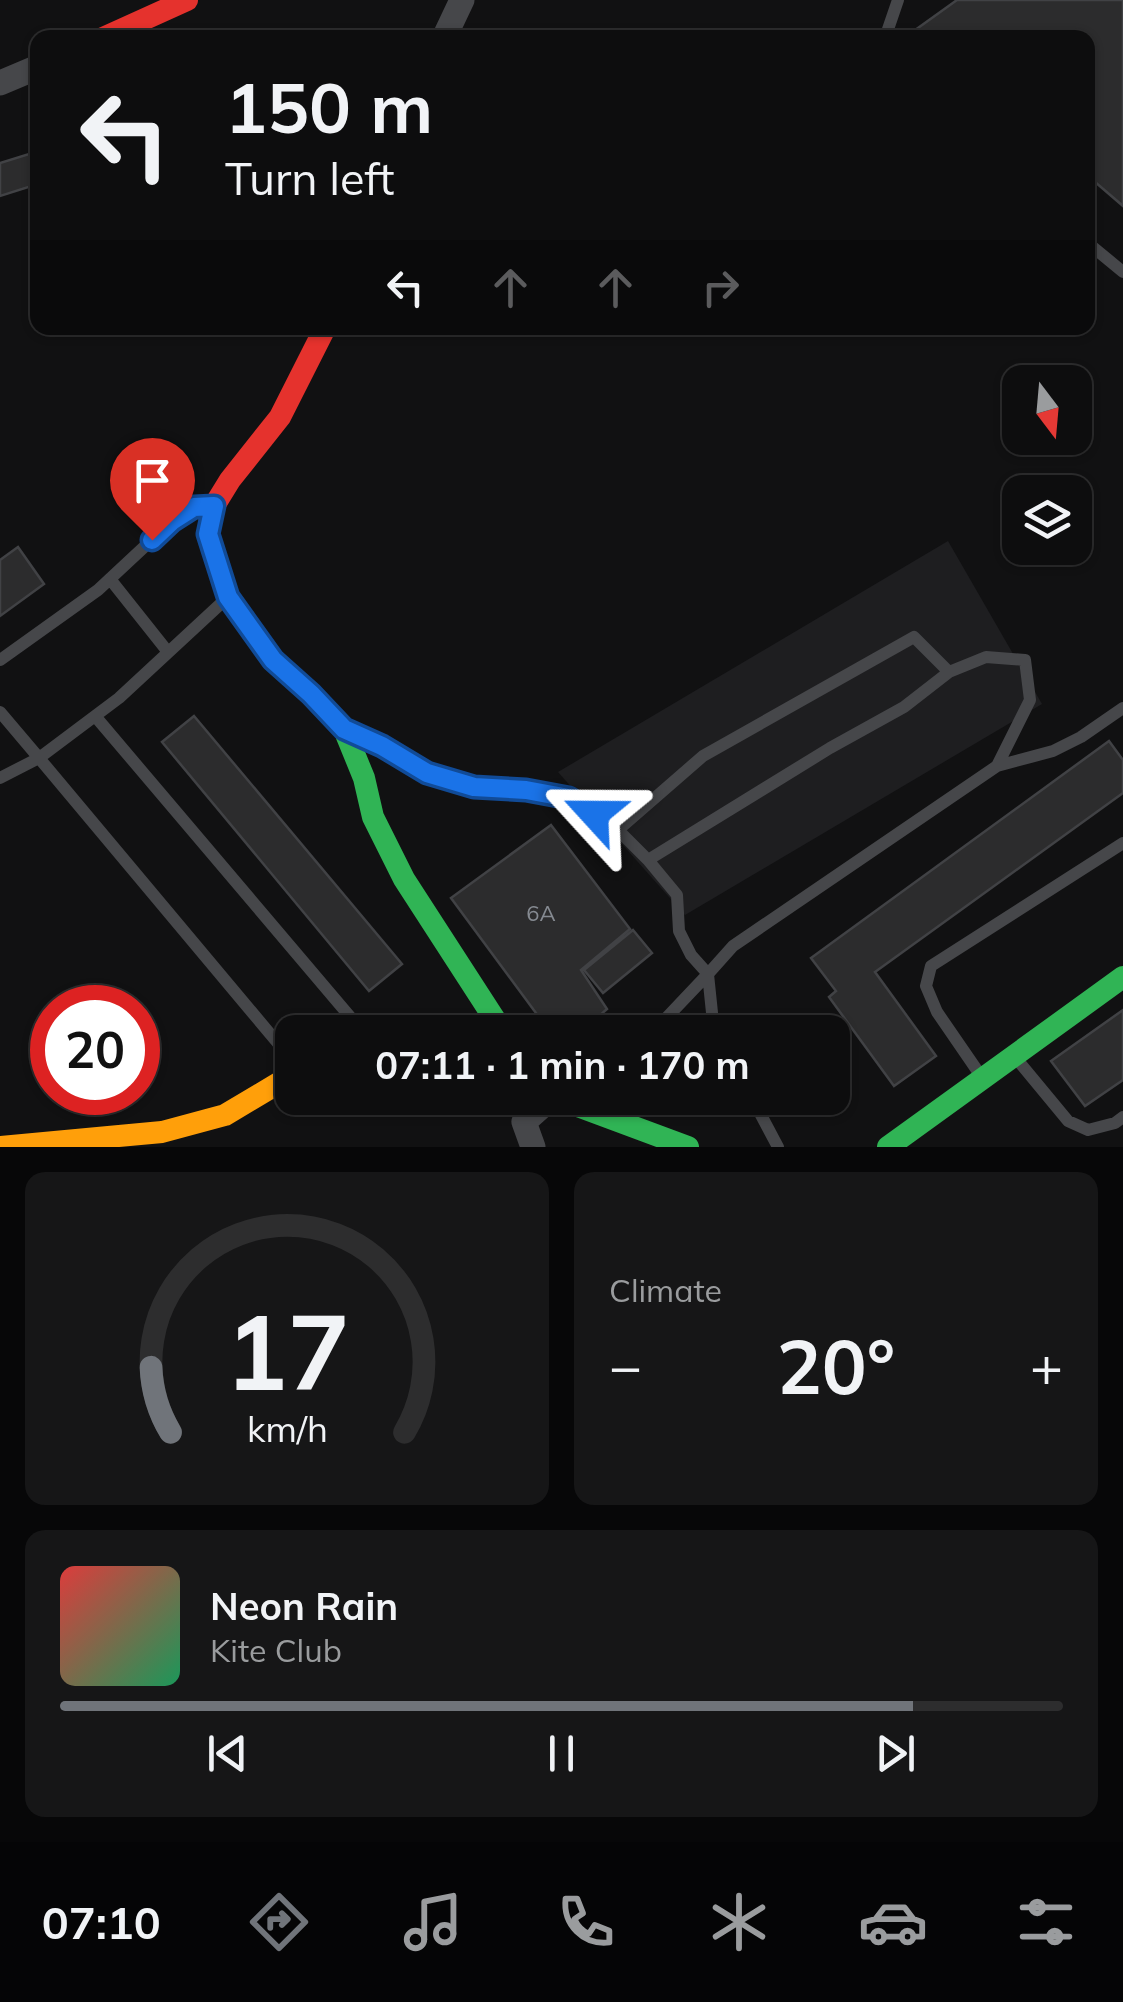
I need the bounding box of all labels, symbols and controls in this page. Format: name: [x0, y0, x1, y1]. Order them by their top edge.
text: 150 m: [225, 63, 433, 151]
icon: left: [60, 70, 190, 200]
text: Turn left: [225, 150, 394, 206]
icon: left: [378, 260, 433, 315]
icon: ahead: [483, 260, 538, 315]
icon: ahead: [588, 260, 643, 315]
icon: right: [693, 260, 748, 315]
north arrow: [1002, 365, 1092, 455]
map controls: [1002, 365, 1092, 565]
pin: [110, 438, 195, 541]
icon: arrive: [125, 453, 180, 508]
button: layers: [1002, 475, 1092, 565]
position arrow: [542, 762, 646, 866]
house number: 6А: [526, 899, 556, 927]
speed limit sign: 20: [30, 985, 160, 1115]
text: 07:11 · 1 min · 170 m: [375, 1041, 750, 1089]
text: Climate: [609, 1270, 722, 1310]
text: 17: [225, 1285, 349, 1416]
text: 20°: [777, 1319, 895, 1413]
text: −: [609, 1331, 642, 1400]
text: +: [1030, 1331, 1063, 1400]
text: km/h: [247, 1406, 327, 1451]
text: Neon Rain: [210, 1582, 398, 1630]
text: Kite Club: [210, 1630, 342, 1670]
icon: previous: [200, 1726, 255, 1781]
icon: pause: [534, 1726, 589, 1781]
icon: next: [868, 1726, 923, 1781]
icon: directions: [244, 1887, 314, 1957]
icon: music: [398, 1887, 468, 1957]
icon: phone: [551, 1887, 621, 1957]
icon: climate: [704, 1887, 774, 1957]
icon: car: [858, 1887, 928, 1957]
icon: filters: [1011, 1887, 1081, 1957]
text: 07:10: [42, 1894, 161, 1950]

